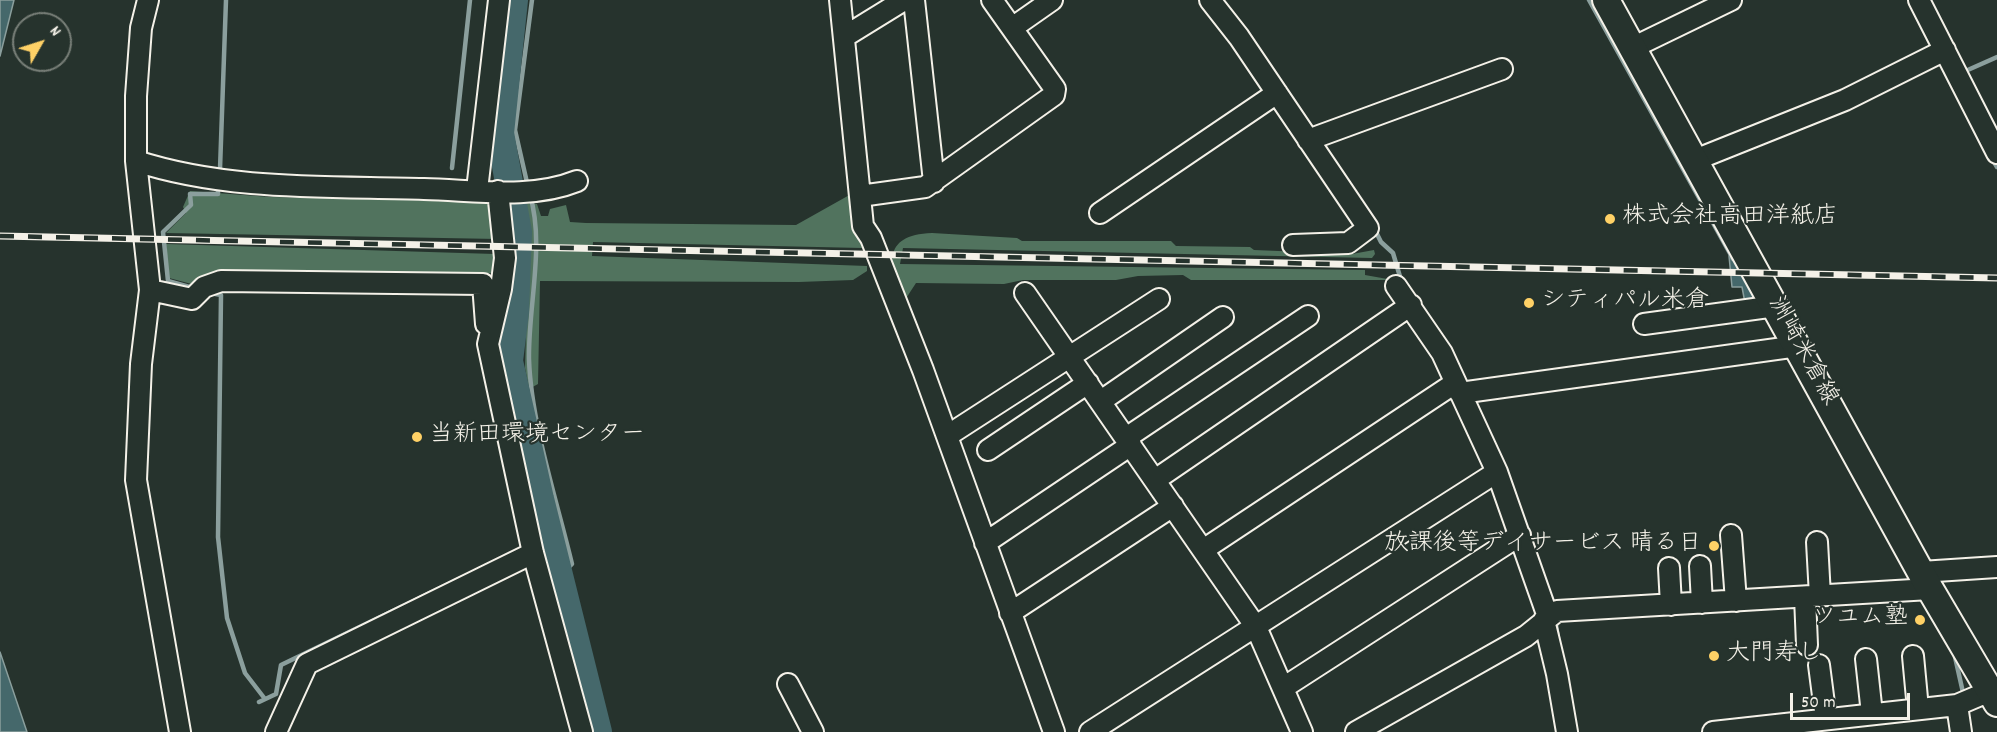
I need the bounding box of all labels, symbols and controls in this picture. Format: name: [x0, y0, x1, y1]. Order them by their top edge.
north arrow: [12, 12, 72, 72]
text: N: [43, 21, 66, 42]
place label: 株式会社高田洋紙店: [1622, 205, 1838, 233]
marker: 株式会社高田洋紙店: [1603, 212, 1617, 226]
place label: シティパル米倉: [1541, 289, 1709, 317]
street label: 洲崎米倉線: [1759, 293, 1843, 411]
marker: シティパル米倉: [1522, 296, 1536, 310]
place label: 当新田環境センター: [429, 423, 645, 451]
marker: 当新田環境センター: [410, 430, 424, 444]
place label: 放課後等デイサービス 晴る日: [1385, 532, 1702, 560]
marker: 放課後等デイサービス 晴る日: [1707, 539, 1721, 553]
place label: ツユム塾: [1812, 606, 1908, 634]
marker: ツユム塾: [1913, 613, 1927, 627]
place label: 大門寿し: [1726, 642, 1822, 670]
marker: 大門寿し: [1707, 649, 1721, 663]
scale bar: [1793, 681, 1913, 719]
text: 50 m: [1801, 691, 1836, 716]

